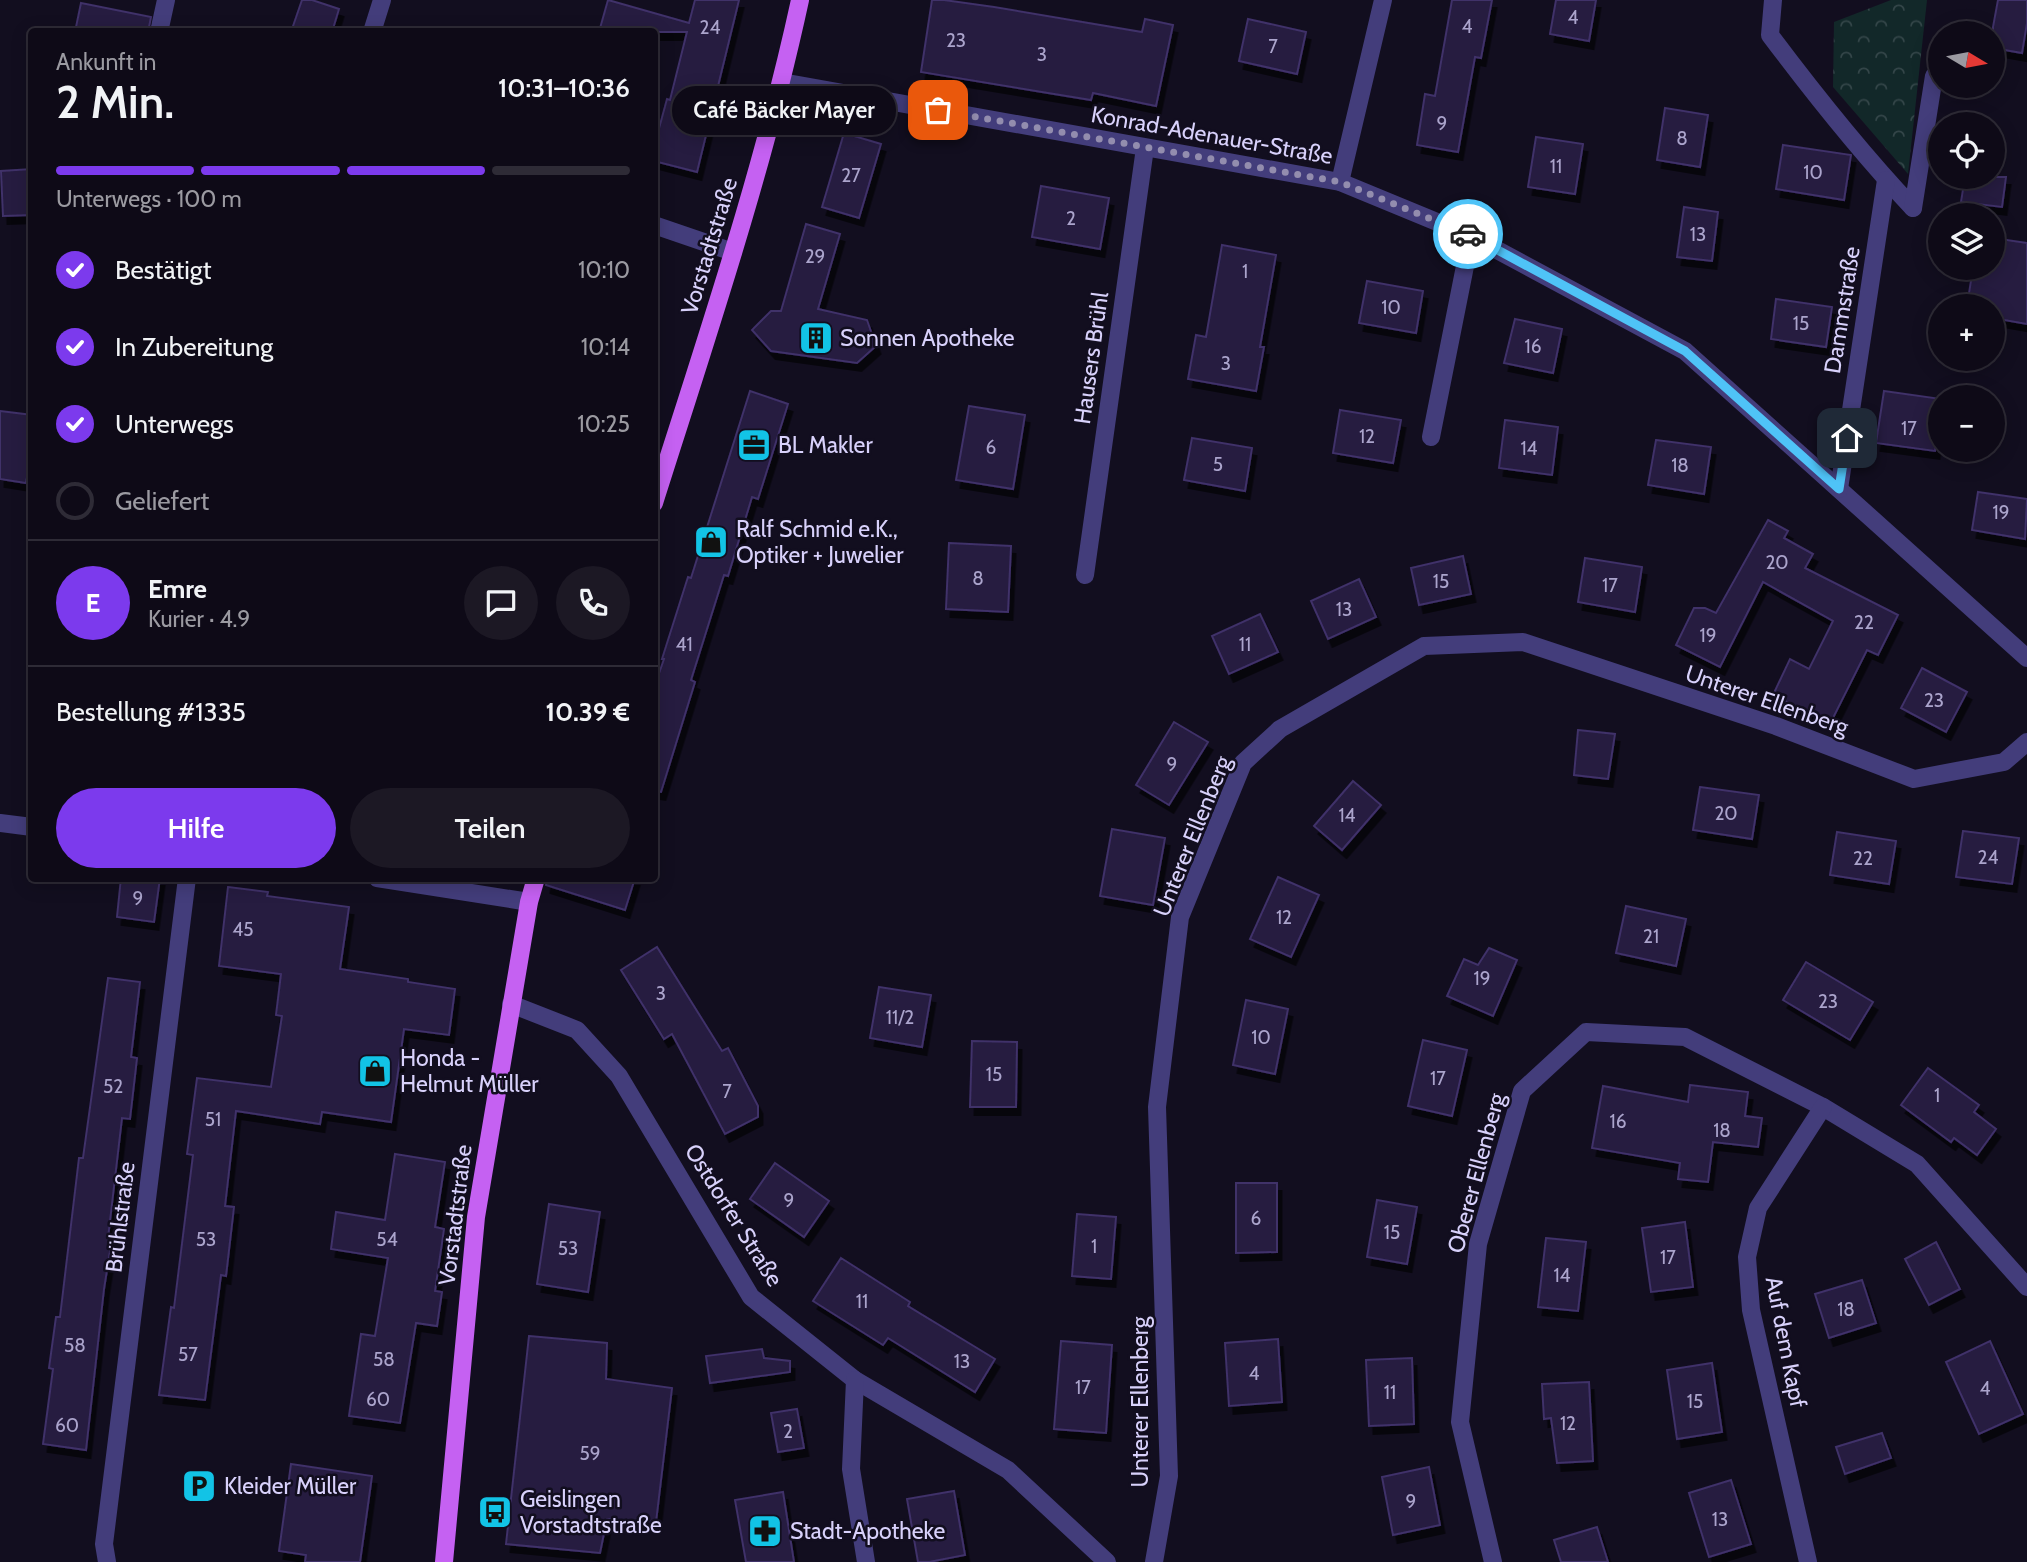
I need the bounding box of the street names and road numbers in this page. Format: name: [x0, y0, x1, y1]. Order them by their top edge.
street label: Konrad-Adenauer-Straße: [1089, 100, 1335, 170]
street label: Vorstadtstraße: [675, 174, 743, 318]
street label: Dammstraße: [1818, 244, 1866, 376]
street label: Hausers Brühl: [1068, 290, 1114, 426]
street label: Unterer Ellenberg: [1682, 659, 1853, 741]
street label: Unterer Ellenberg: [1147, 751, 1237, 920]
street label: Oberer Ellenberg: [1441, 1089, 1511, 1256]
street label: Ostdorfer Straße: [679, 1138, 789, 1292]
street label: Vorstadtstraße: [432, 1143, 478, 1287]
street label: Brühlstraße: [99, 1160, 141, 1274]
street label: Auf dem Kapf: [1760, 1274, 1813, 1410]
street label: Unterer Ellenberg: [1126, 1316, 1154, 1487]

